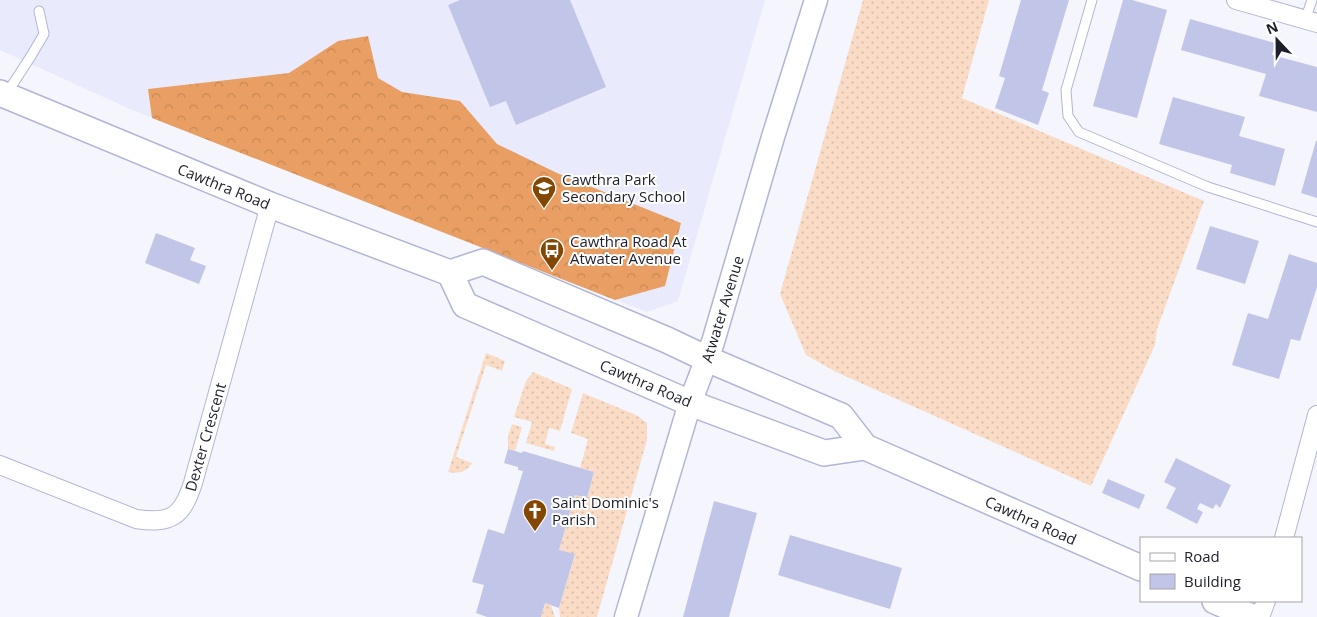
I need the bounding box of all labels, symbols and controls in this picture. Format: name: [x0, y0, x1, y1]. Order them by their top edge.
north arrow: [1252, 15, 1302, 65]
text: N: [1263, 17, 1281, 38]
street label: Cawthra Road: [175, 158, 273, 214]
place label: Cawthra Park Secondary School: [562, 169, 686, 206]
school or university icon: Cawthra Park Secondary School: [531, 175, 557, 209]
place label: Cawthra Road At Atwater Avenue: [570, 231, 687, 268]
bus stop icon: Cawthra Road At Atwater Avenue: [539, 237, 565, 271]
street label: Atwater Avenue: [696, 253, 748, 365]
street label: Cawthra Road: [597, 355, 695, 411]
street label: Dexter Crescent: [180, 380, 230, 494]
street label: Cawthra Road: [982, 491, 1080, 549]
place label: Saint Dominic's Parish: [552, 492, 659, 529]
church icon: Saint Dominic's Parish: [522, 498, 548, 532]
legend: [1140, 537, 1302, 602]
text: Road: [1184, 546, 1220, 566]
text: Building: [1184, 571, 1241, 591]

